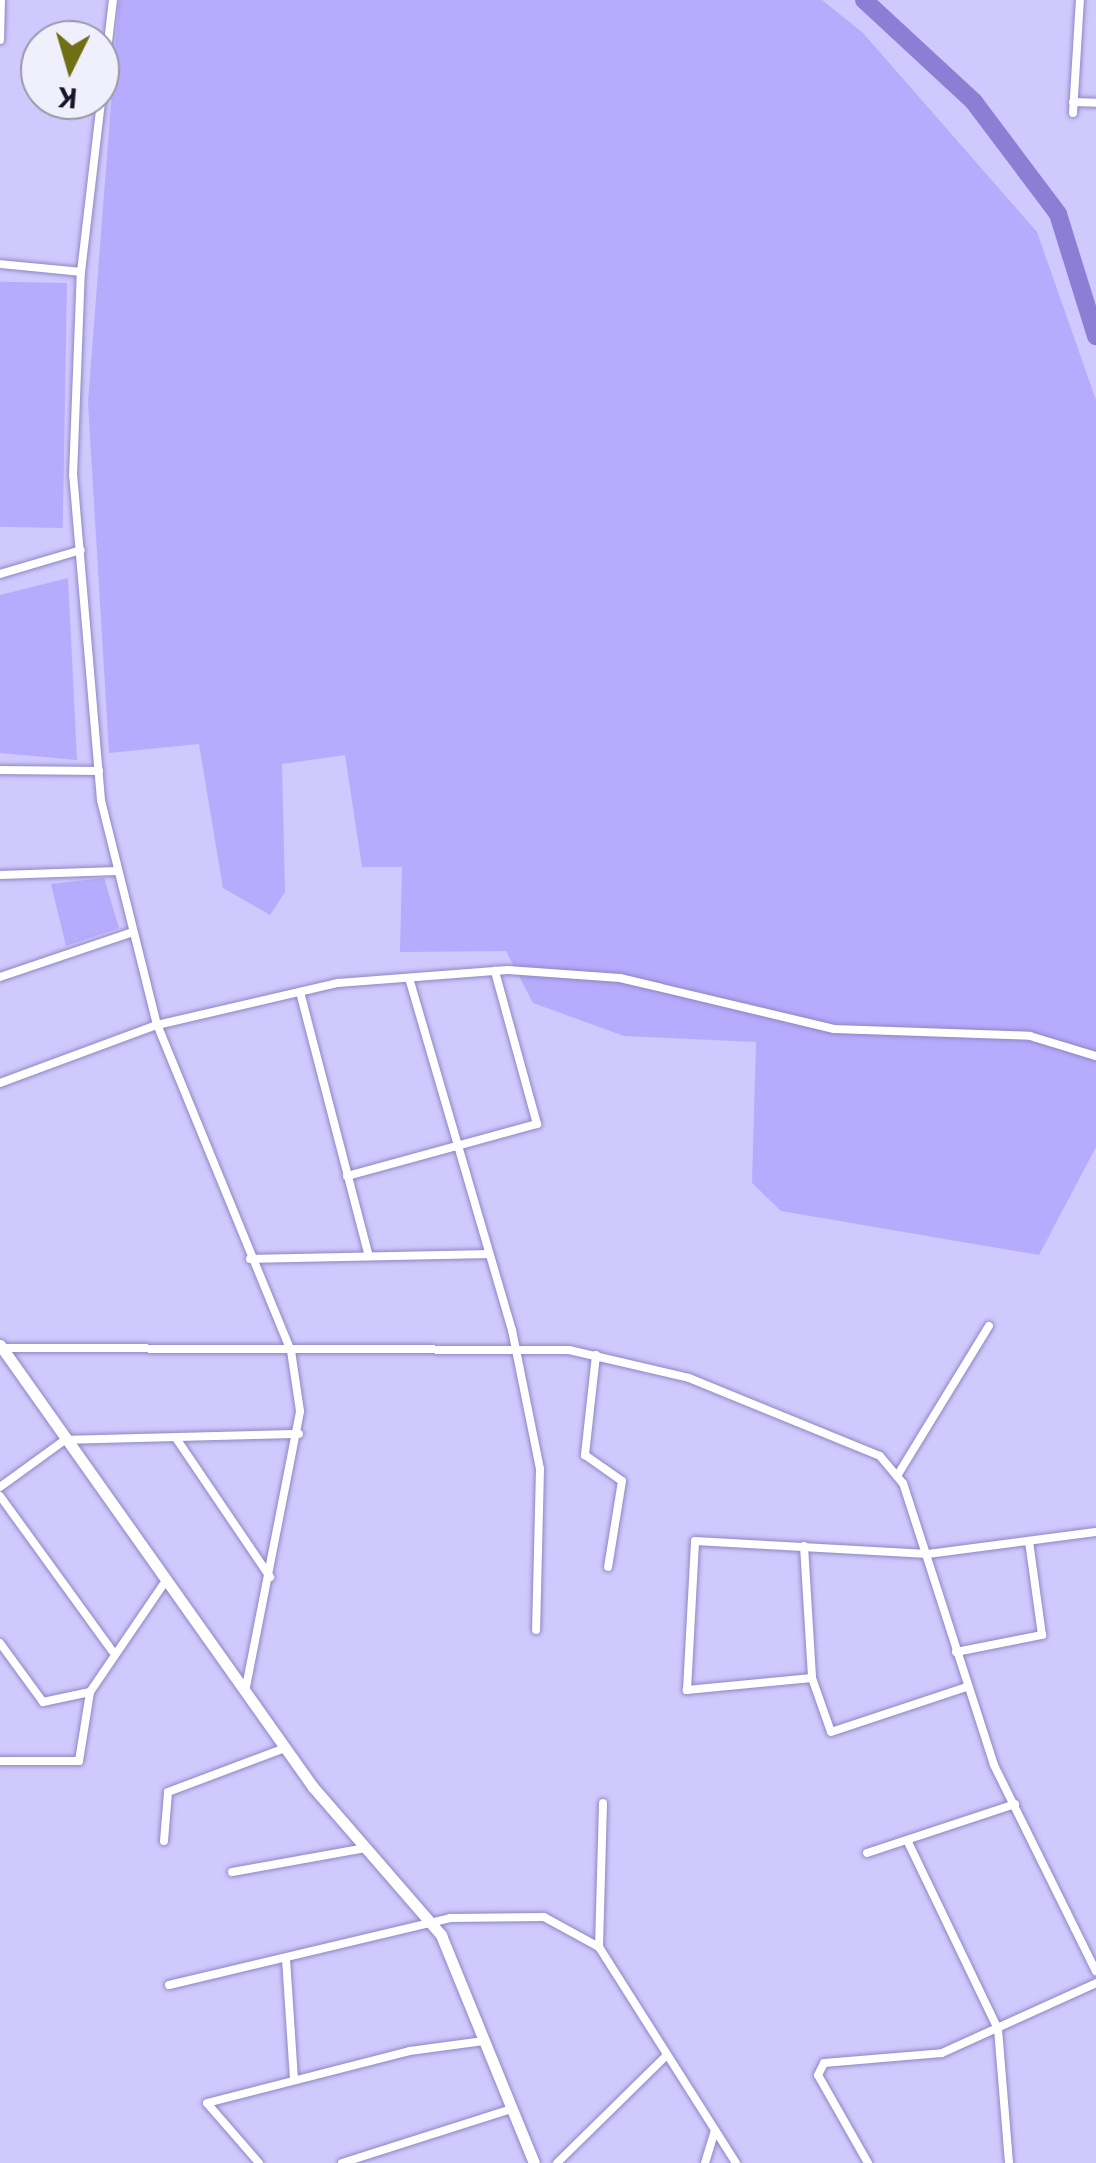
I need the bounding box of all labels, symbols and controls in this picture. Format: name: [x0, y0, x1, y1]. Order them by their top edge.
north arrow: [20, 20, 120, 120]
text: K: [56, 79, 79, 118]

